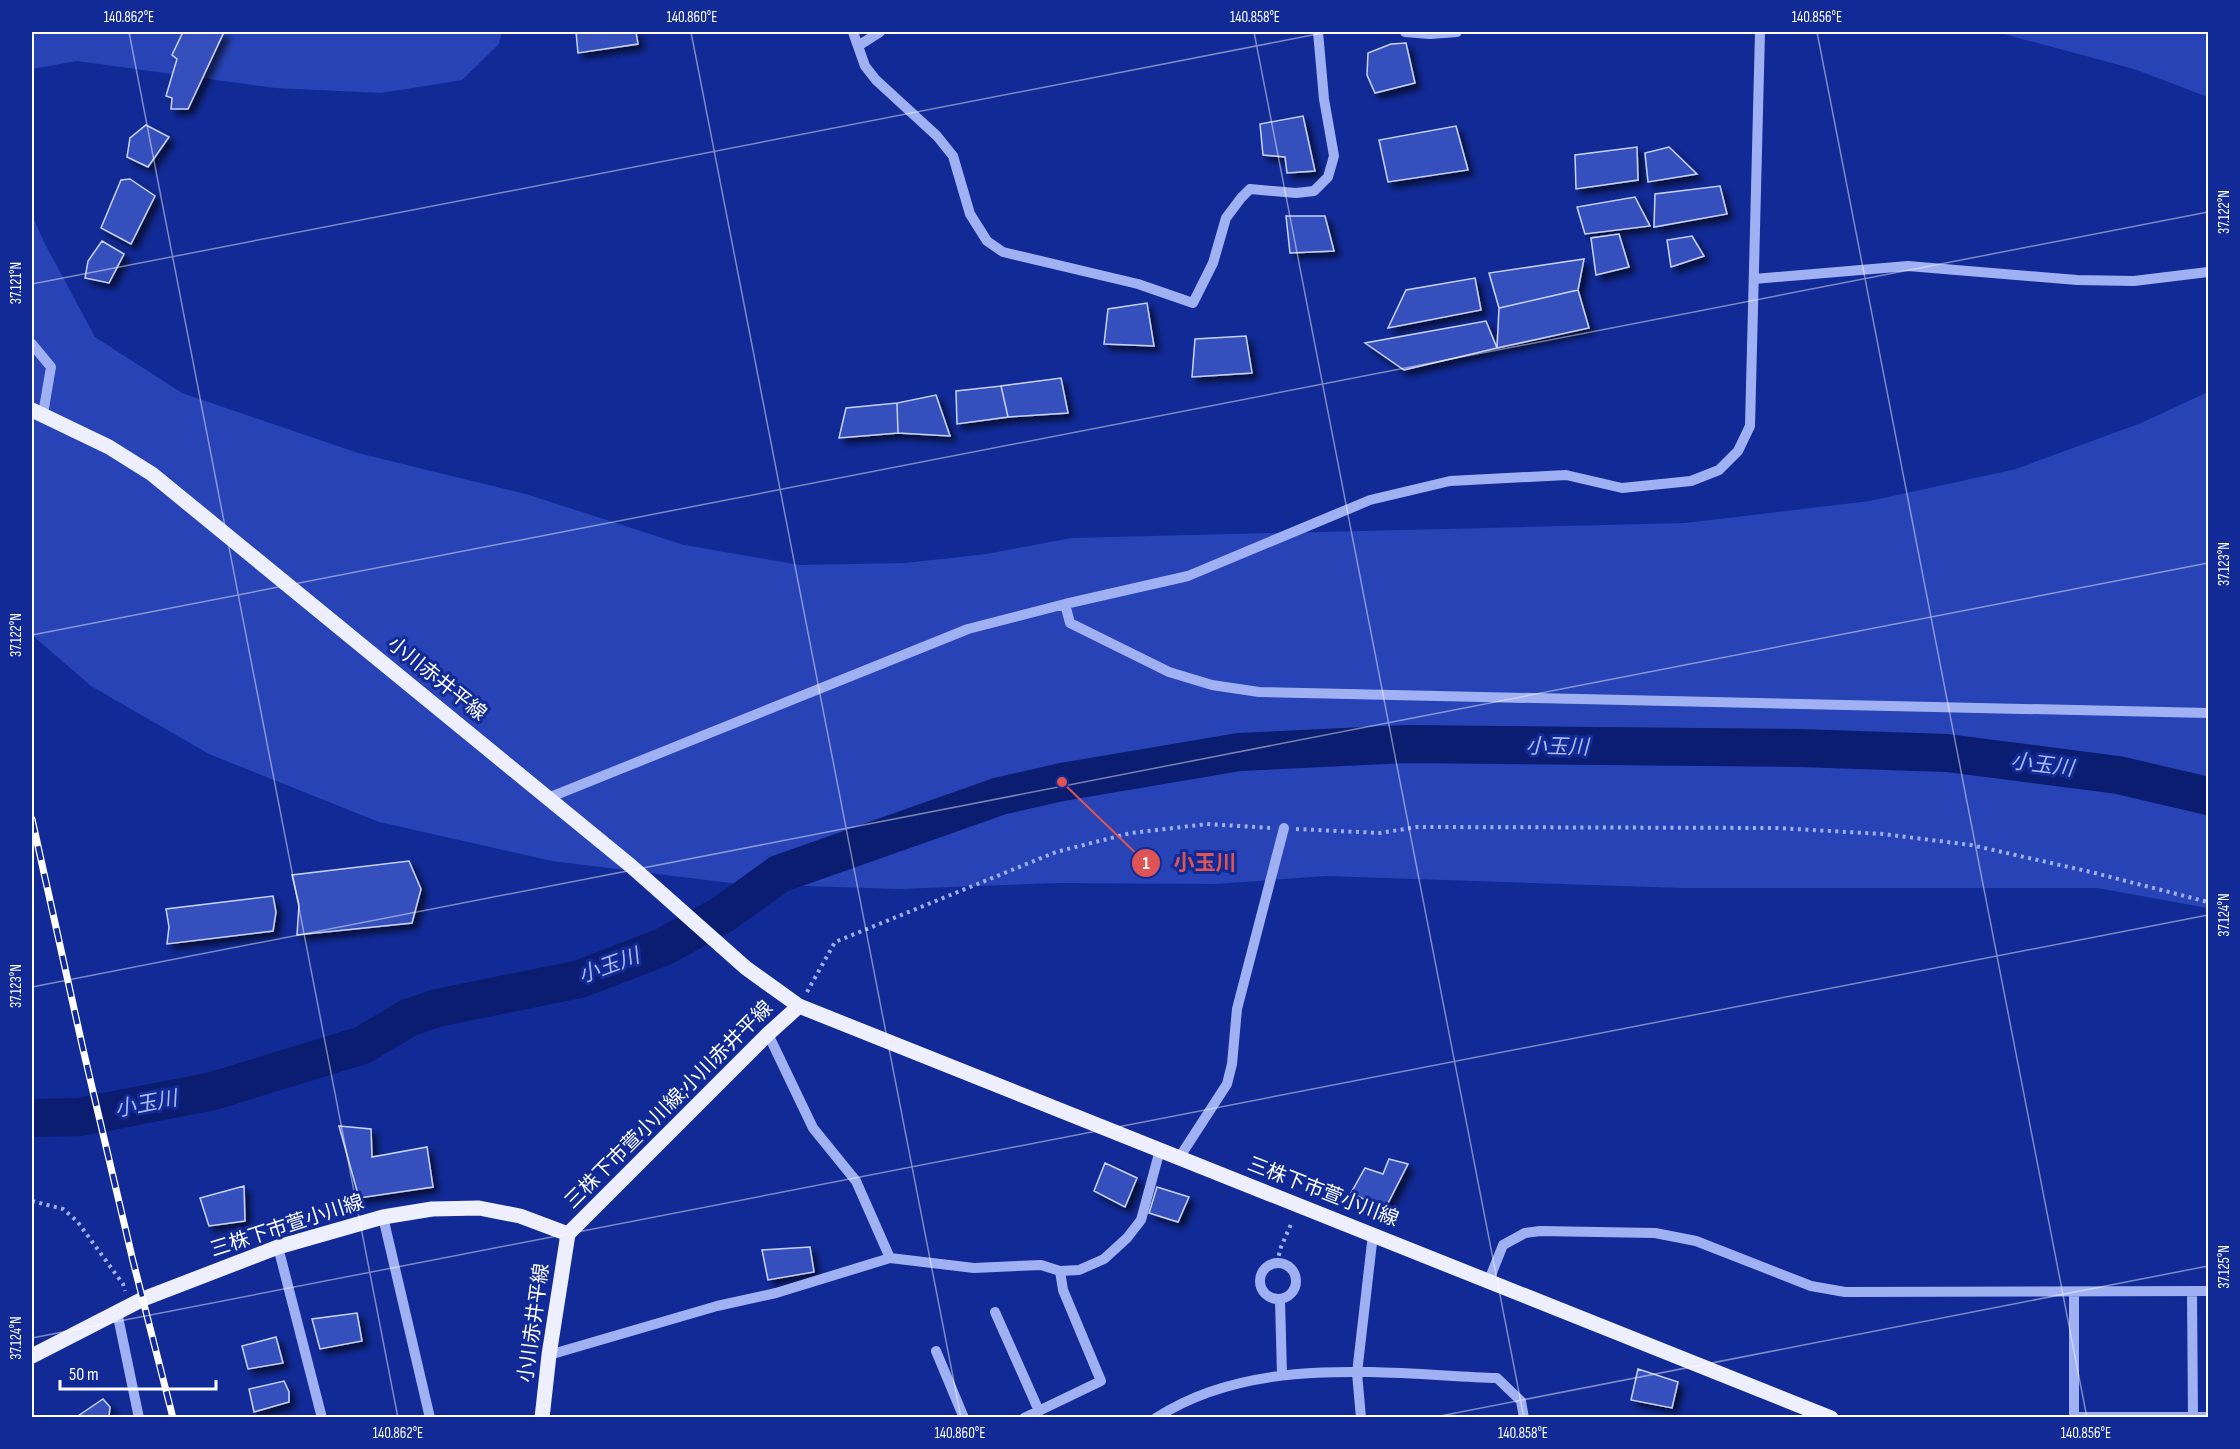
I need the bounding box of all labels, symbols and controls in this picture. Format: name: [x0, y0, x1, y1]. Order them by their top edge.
text: 140.862°E: [104, 8, 154, 27]
text: 140.860°E: [667, 8, 718, 27]
text: 140.858°E: [1230, 8, 1280, 27]
text: 140.856°E: [1792, 8, 1842, 27]
text: 37.122°N: [2215, 190, 2234, 234]
text: 37.121°N: [7, 262, 26, 304]
text: 37.123°N: [2215, 542, 2234, 586]
text: 37.122°N: [7, 613, 26, 657]
street label: 小川赤井平線: [383, 632, 491, 726]
water label: 小玉川: [1525, 734, 1591, 760]
water label: 小玉川: [2009, 749, 2077, 781]
callout: 小玉川: [1131, 843, 1248, 882]
text: 小玉川: [1174, 851, 1237, 876]
text: 1: [1142, 853, 1150, 874]
text: 37.124°N: [2215, 893, 2234, 937]
water label: 小玉川: [575, 943, 645, 989]
text: 37.123°N: [7, 964, 26, 1008]
street label: 三株下市萱小川線;小川赤井平線: [560, 996, 778, 1214]
water label: 小玉川: [113, 1085, 181, 1122]
street label: 三株下市萱小川線: [1244, 1152, 1402, 1232]
street label: 三株下市萱小川線: [207, 1190, 367, 1262]
text: 37.125°N: [2215, 1245, 2234, 1289]
street label: 小川赤井平線: [514, 1262, 554, 1384]
text: 37.124°N: [7, 1316, 26, 1360]
scale bar: [60, 1353, 216, 1391]
text: 50 m: [69, 1364, 99, 1385]
text: 140.862°E: [373, 1424, 423, 1443]
text: 140.860°E: [935, 1424, 986, 1443]
text: 140.858°E: [1498, 1424, 1548, 1443]
text: 140.856°E: [2061, 1424, 2111, 1443]

